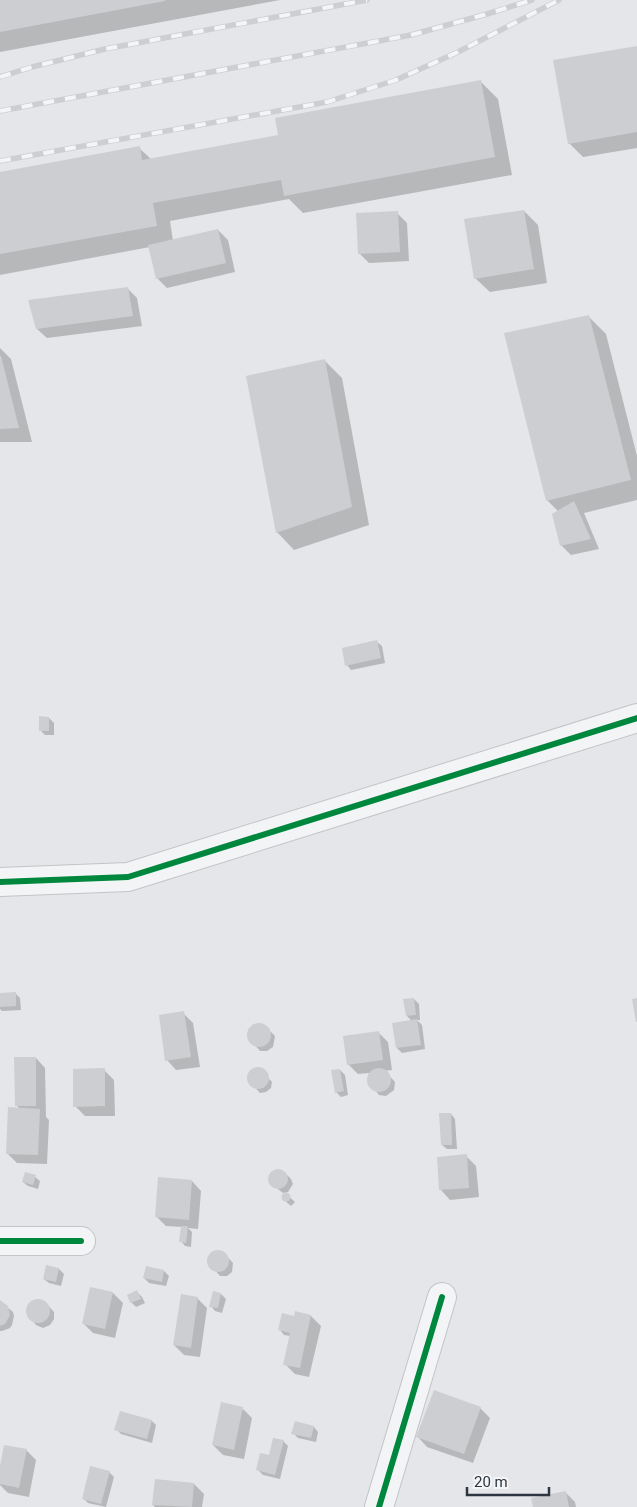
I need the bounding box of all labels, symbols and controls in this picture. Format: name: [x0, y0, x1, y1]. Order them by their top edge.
scale bar: [467, 1464, 550, 1496]
text: 20 m: [474, 1473, 508, 1491]

